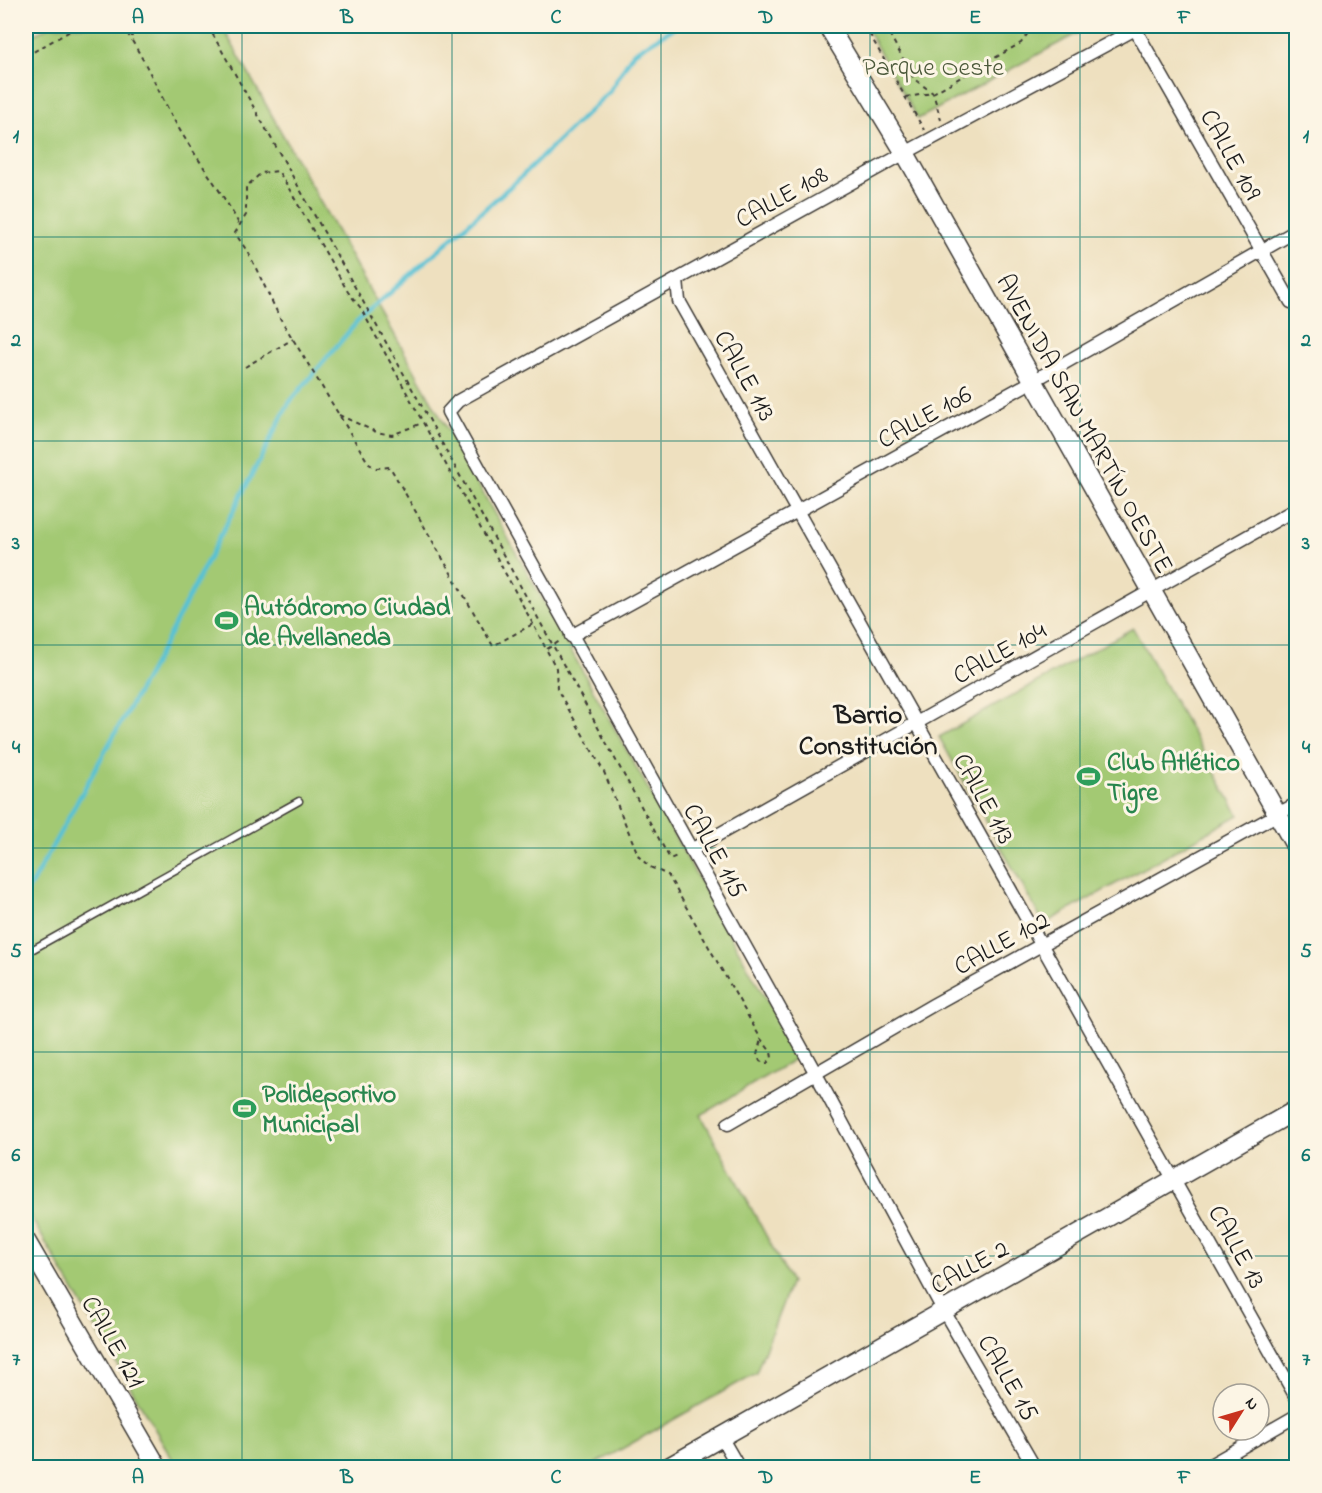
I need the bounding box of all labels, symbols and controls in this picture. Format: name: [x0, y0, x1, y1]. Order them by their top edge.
text: A: [132, 4, 144, 33]
text: B: [339, 4, 354, 33]
text: C: [551, 4, 562, 33]
text: D: [758, 4, 773, 33]
text: E: [969, 4, 981, 33]
text: F: [1177, 4, 1191, 33]
park label: Parque Oeste: [862, 50, 1004, 88]
street label: CALLE 109: [1189, 103, 1270, 208]
text: 1: [13, 123, 20, 152]
text: 1: [1303, 123, 1310, 152]
street label: CALLE 108: [729, 157, 836, 240]
street label: AVENIDA SAN MARTÍN OESTE: [985, 268, 1182, 581]
street label: CALLE 113: [703, 324, 784, 429]
text: 2: [10, 327, 21, 356]
text: 2: [1300, 327, 1311, 356]
street label: CALLE 106: [871, 377, 980, 460]
text: 3: [11, 530, 20, 559]
text: 3: [1301, 530, 1310, 559]
place label: Autódromo Ciudad de Avellaneda: [244, 590, 451, 658]
sports icon: Autódromo Ciudad de Avellaneda: [213, 608, 239, 634]
street label: CALLE 104: [947, 613, 1055, 696]
district label: Barrio Constitución: [799, 697, 937, 767]
text: 4: [12, 734, 21, 763]
text: 4: [1302, 734, 1311, 763]
place label: Club Atlético Tigre: [1107, 745, 1240, 814]
street label: CALLE 113: [942, 747, 1023, 852]
sports icon: Club Atlético Tigre: [1076, 763, 1102, 789]
street label: CALLE 115: [672, 797, 755, 906]
street label: CALLE 102: [948, 903, 1057, 987]
text: 5: [10, 938, 22, 967]
text: 5: [1300, 938, 1312, 967]
place label: Polideportivo Municipal: [262, 1077, 396, 1145]
sports icon: Polideportivo Municipal: [231, 1095, 257, 1121]
text: 6: [12, 1142, 21, 1171]
text: 6: [1302, 1142, 1311, 1171]
street label: CALLE 13: [1197, 1199, 1274, 1296]
street label: CALLE 2: [924, 1231, 1017, 1306]
street label: CALLE 121: [70, 1289, 153, 1396]
street label: CALLE 15: [966, 1328, 1047, 1429]
text: 7: [12, 1346, 21, 1375]
text: 7: [1302, 1346, 1311, 1375]
north arrow: [1211, 1382, 1271, 1442]
text: N: [1239, 1393, 1264, 1416]
text: A: [132, 1464, 144, 1493]
text: B: [339, 1464, 354, 1493]
text: C: [551, 1464, 562, 1493]
text: D: [758, 1464, 773, 1493]
text: E: [969, 1464, 981, 1493]
text: F: [1177, 1464, 1191, 1493]

